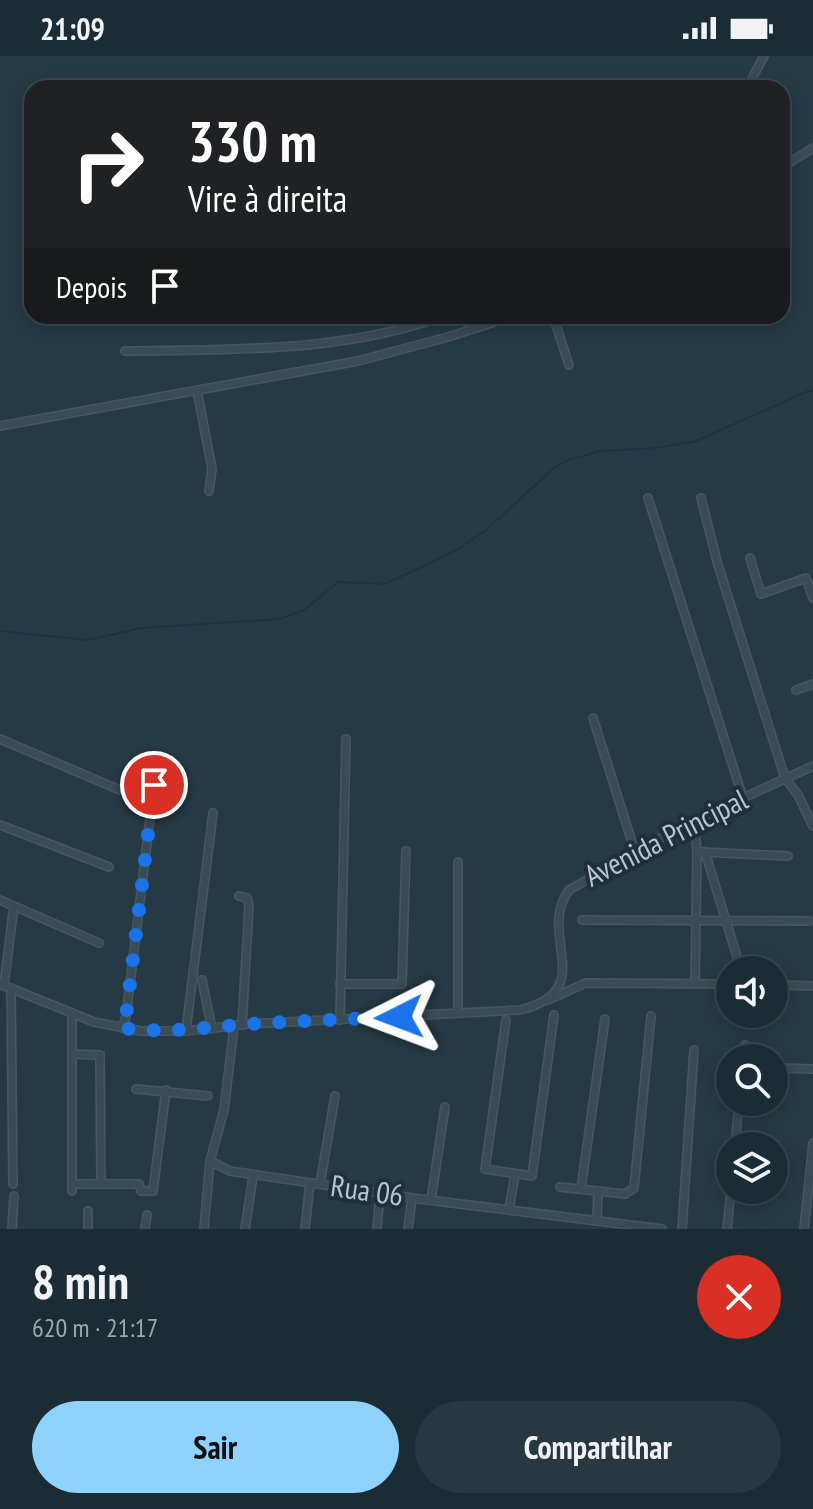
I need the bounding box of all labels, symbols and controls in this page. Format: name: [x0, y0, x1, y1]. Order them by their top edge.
text: 21:09: [40, 9, 105, 48]
text: 330 m: [188, 105, 317, 177]
icon: right: [56, 112, 160, 216]
text: Vire à direita: [188, 175, 347, 222]
icon: arrive: [143, 264, 187, 308]
text: Depois: [56, 267, 127, 306]
pin: [120, 751, 188, 819]
icon: arrive: [132, 763, 176, 807]
street label: Avenida Principal: [577, 779, 754, 894]
map controls: [716, 956, 788, 1204]
button: sound: [716, 956, 788, 1028]
position arrow: [357, 975, 441, 1059]
button: search: [716, 1044, 788, 1116]
button: layers: [716, 1132, 788, 1204]
street label: Rua 06: [328, 1165, 406, 1214]
text: 8 min: [32, 1250, 129, 1312]
button: close: [697, 1255, 781, 1339]
text: 620 m · 21:17: [32, 1311, 158, 1344]
button: Sair: [32, 1401, 399, 1493]
button: Compartilhar: [415, 1401, 781, 1493]

